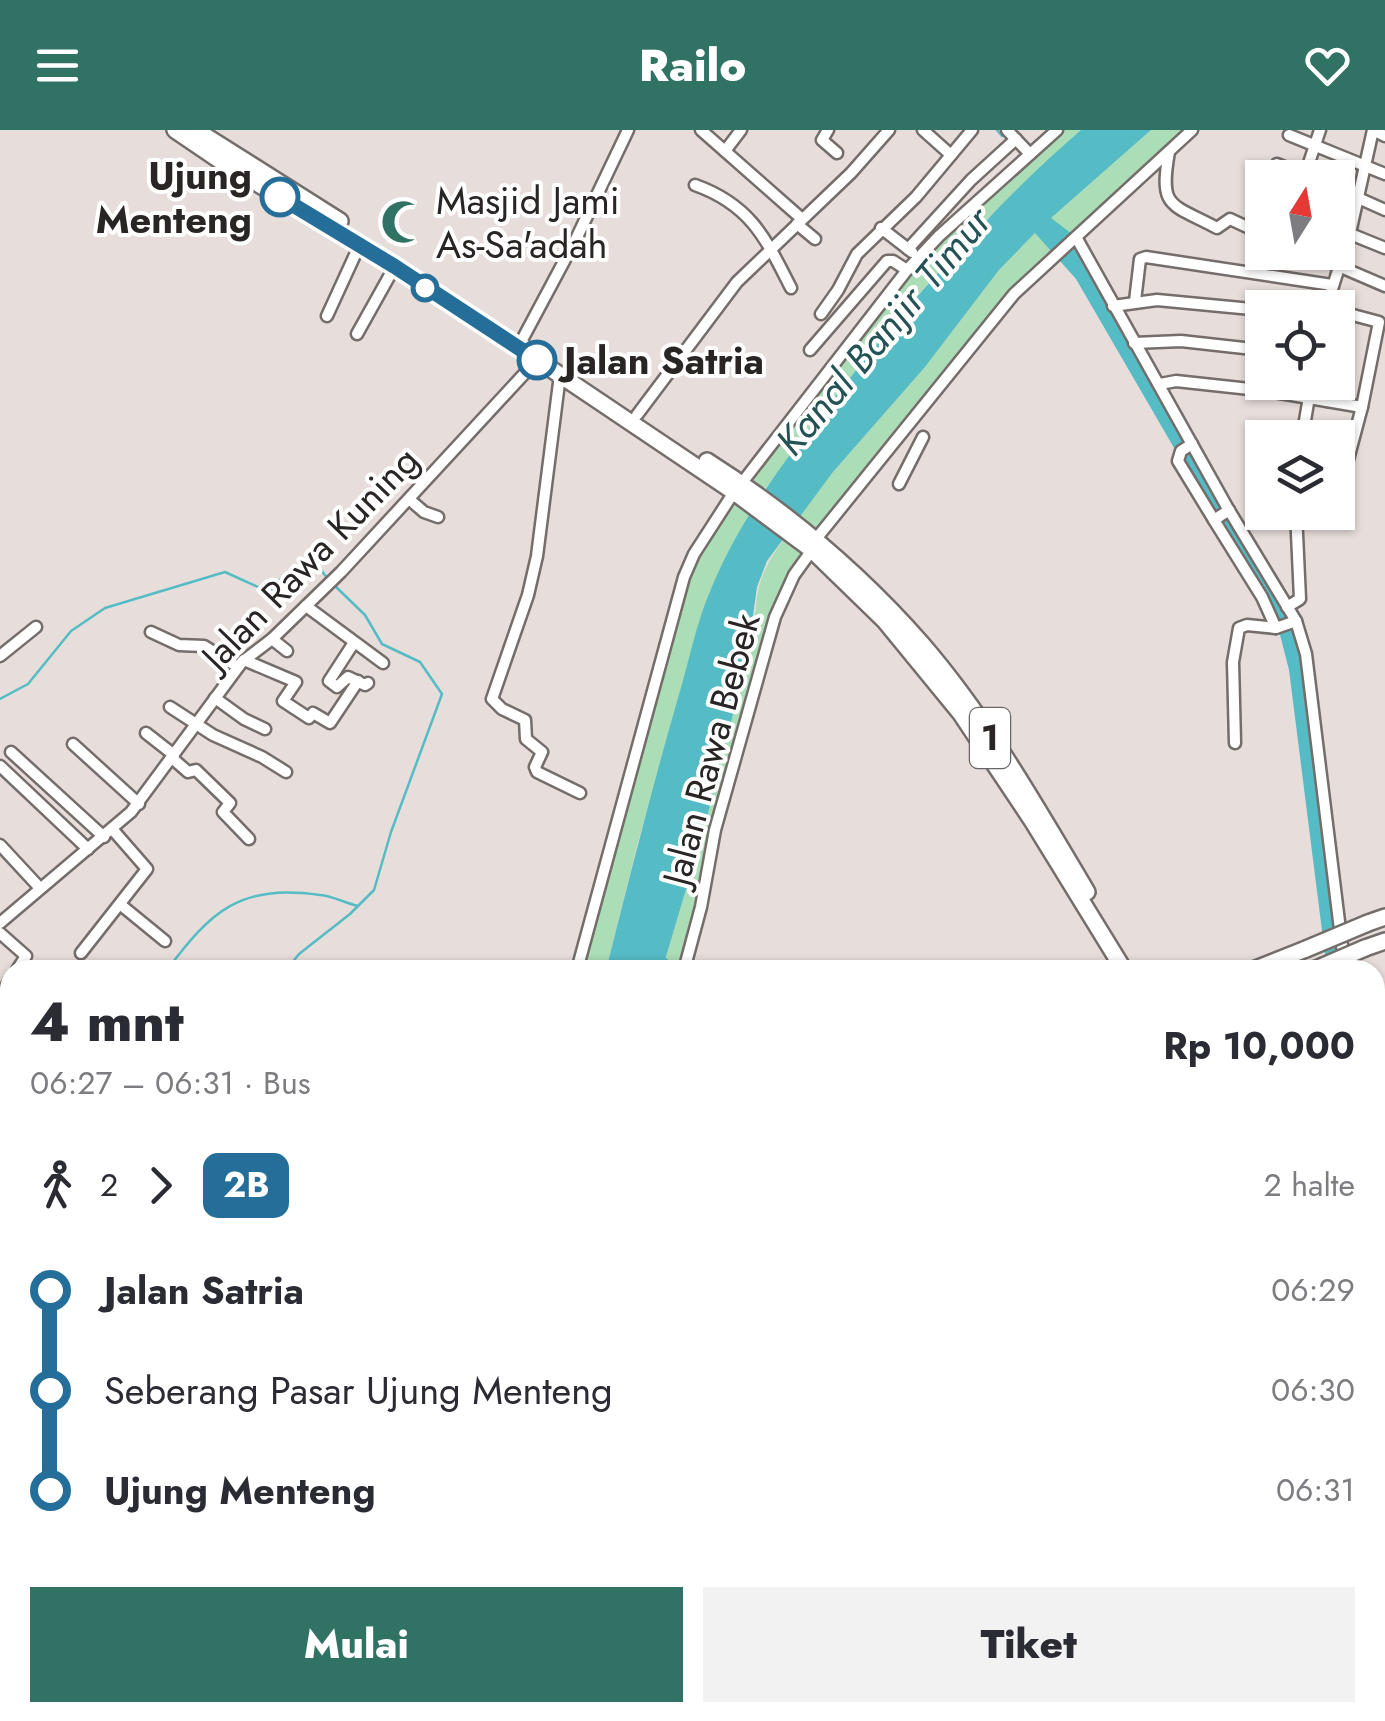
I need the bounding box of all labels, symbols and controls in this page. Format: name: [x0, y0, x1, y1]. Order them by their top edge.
text: Railo: [639, 33, 746, 98]
icon: menu: [30, 38, 85, 93]
icon: heart: [1300, 38, 1355, 93]
place label: Ujung Menteng: [96, 148, 252, 247]
north arrow: [1245, 160, 1355, 270]
map controls: [1245, 160, 1355, 530]
place label: Masjid Jami As-Sa'adah: [436, 173, 620, 272]
marker: Ujung Menteng: [261, 178, 299, 216]
water label: Kanal Banjir Timur: [762, 192, 1006, 468]
mosque icon: Masjid Jami As-Sa'adah: [379, 198, 427, 246]
unlabelled marker: [412, 275, 438, 301]
button: locate: [1245, 290, 1355, 400]
place label: Jalan Satria: [557, 333, 764, 388]
marker: Jalan Satria: [518, 341, 556, 379]
button: layers: [1245, 420, 1355, 530]
street label: Jalan Rawa Kuning: [185, 434, 431, 686]
street label: Jalan Rawa Bebek: [647, 607, 774, 896]
road number: 1: [970, 708, 1010, 768]
text: 4 mnt: [30, 982, 184, 1062]
text: Rp 10,000: [1163, 1018, 1355, 1073]
text: 06:27 – 06:31 · Bus: [30, 1060, 311, 1106]
icon: walk: [30, 1158, 85, 1213]
icon: forward: [133, 1158, 188, 1213]
text: 2B: [223, 1160, 269, 1210]
text: 2: [100, 1162, 118, 1208]
text: 2 halte: [1263, 1162, 1355, 1208]
text: Jalan Satria: [104, 1263, 304, 1318]
text: 06:29: [1271, 1267, 1355, 1313]
text: Seberang Pasar Ujung Menteng: [104, 1363, 613, 1418]
text: 06:30: [1271, 1367, 1355, 1413]
text: Ujung Menteng: [104, 1463, 376, 1518]
text: 06:31: [1276, 1467, 1355, 1513]
button: Mulai: [30, 1587, 683, 1702]
button: Tiket: [703, 1587, 1355, 1702]

